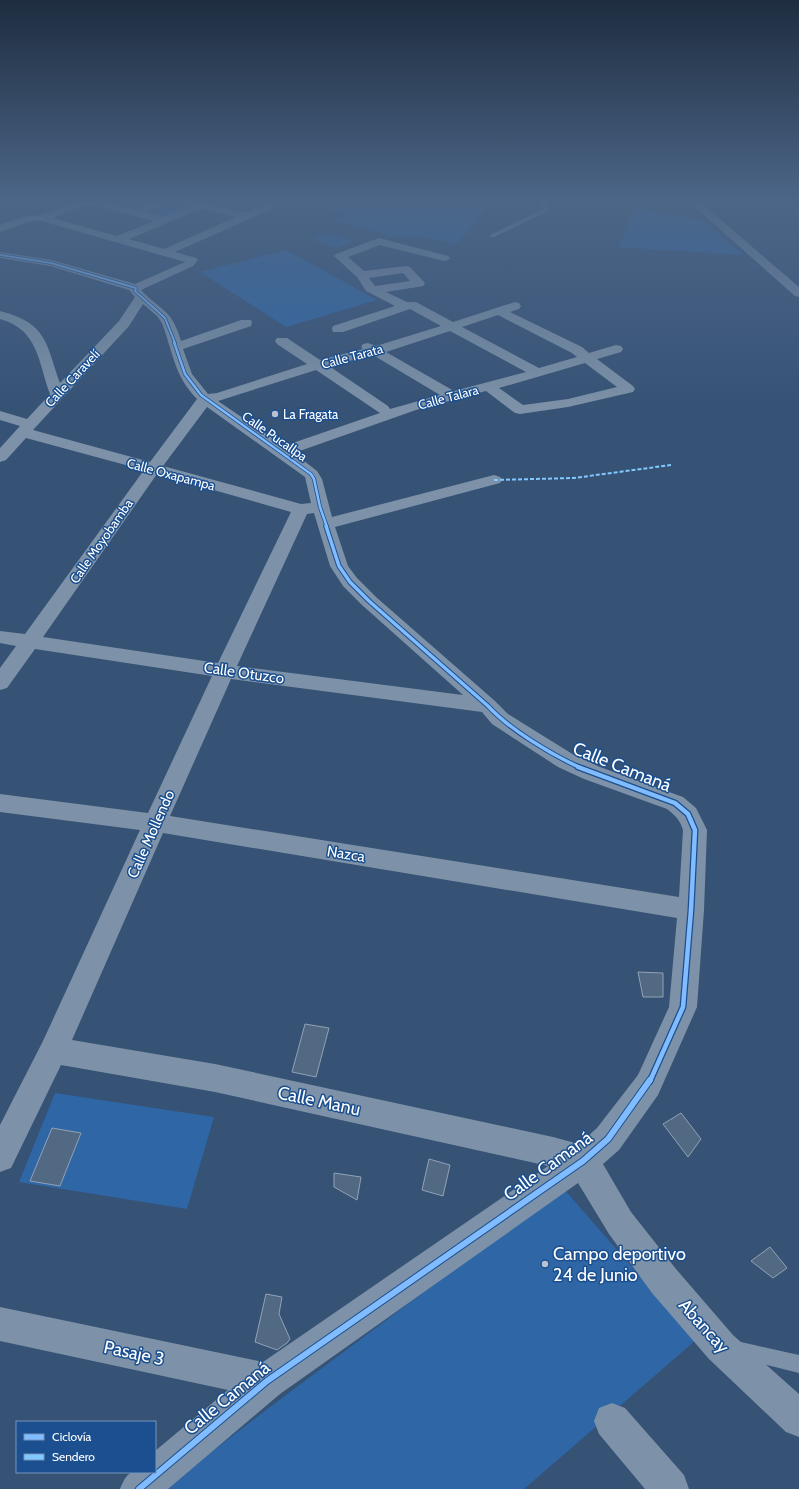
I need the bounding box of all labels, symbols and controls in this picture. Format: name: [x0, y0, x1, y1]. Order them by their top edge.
street label: Calle Tarata: [319, 340, 385, 372]
street label: Calle Caravelí: [41, 346, 103, 410]
street label: Calle Talara: [416, 381, 481, 413]
place label: La Fragata: [283, 406, 339, 422]
street label: Calle Pucallpa: [239, 408, 311, 465]
marker: La Fragata: [270, 409, 280, 419]
street label: Calle Oxapampa: [125, 455, 218, 494]
street label: Calle Moyobamba: [66, 495, 136, 586]
street label: Calle Otuzco: [203, 658, 285, 688]
street label: Calle Camaná: [570, 737, 675, 797]
street label: Calle Mollendo: [124, 787, 178, 881]
street label: Nazca: [326, 842, 367, 866]
street label: Calle Manu: [276, 1082, 362, 1120]
street label: Calle Camaná: [499, 1126, 597, 1206]
place label: Campo deportivo 24 de Junio: [553, 1243, 686, 1286]
marker: Campo deportivo 24 de Junio: [540, 1259, 550, 1269]
street label: Abancay: [674, 1294, 734, 1358]
street label: Pasaje 3: [102, 1336, 166, 1370]
street label: Calle Camaná: [180, 1356, 275, 1439]
legend: [16, 1421, 156, 1473]
text: Ciclovía: [52, 1429, 91, 1444]
text: Sendero: [52, 1449, 95, 1464]

